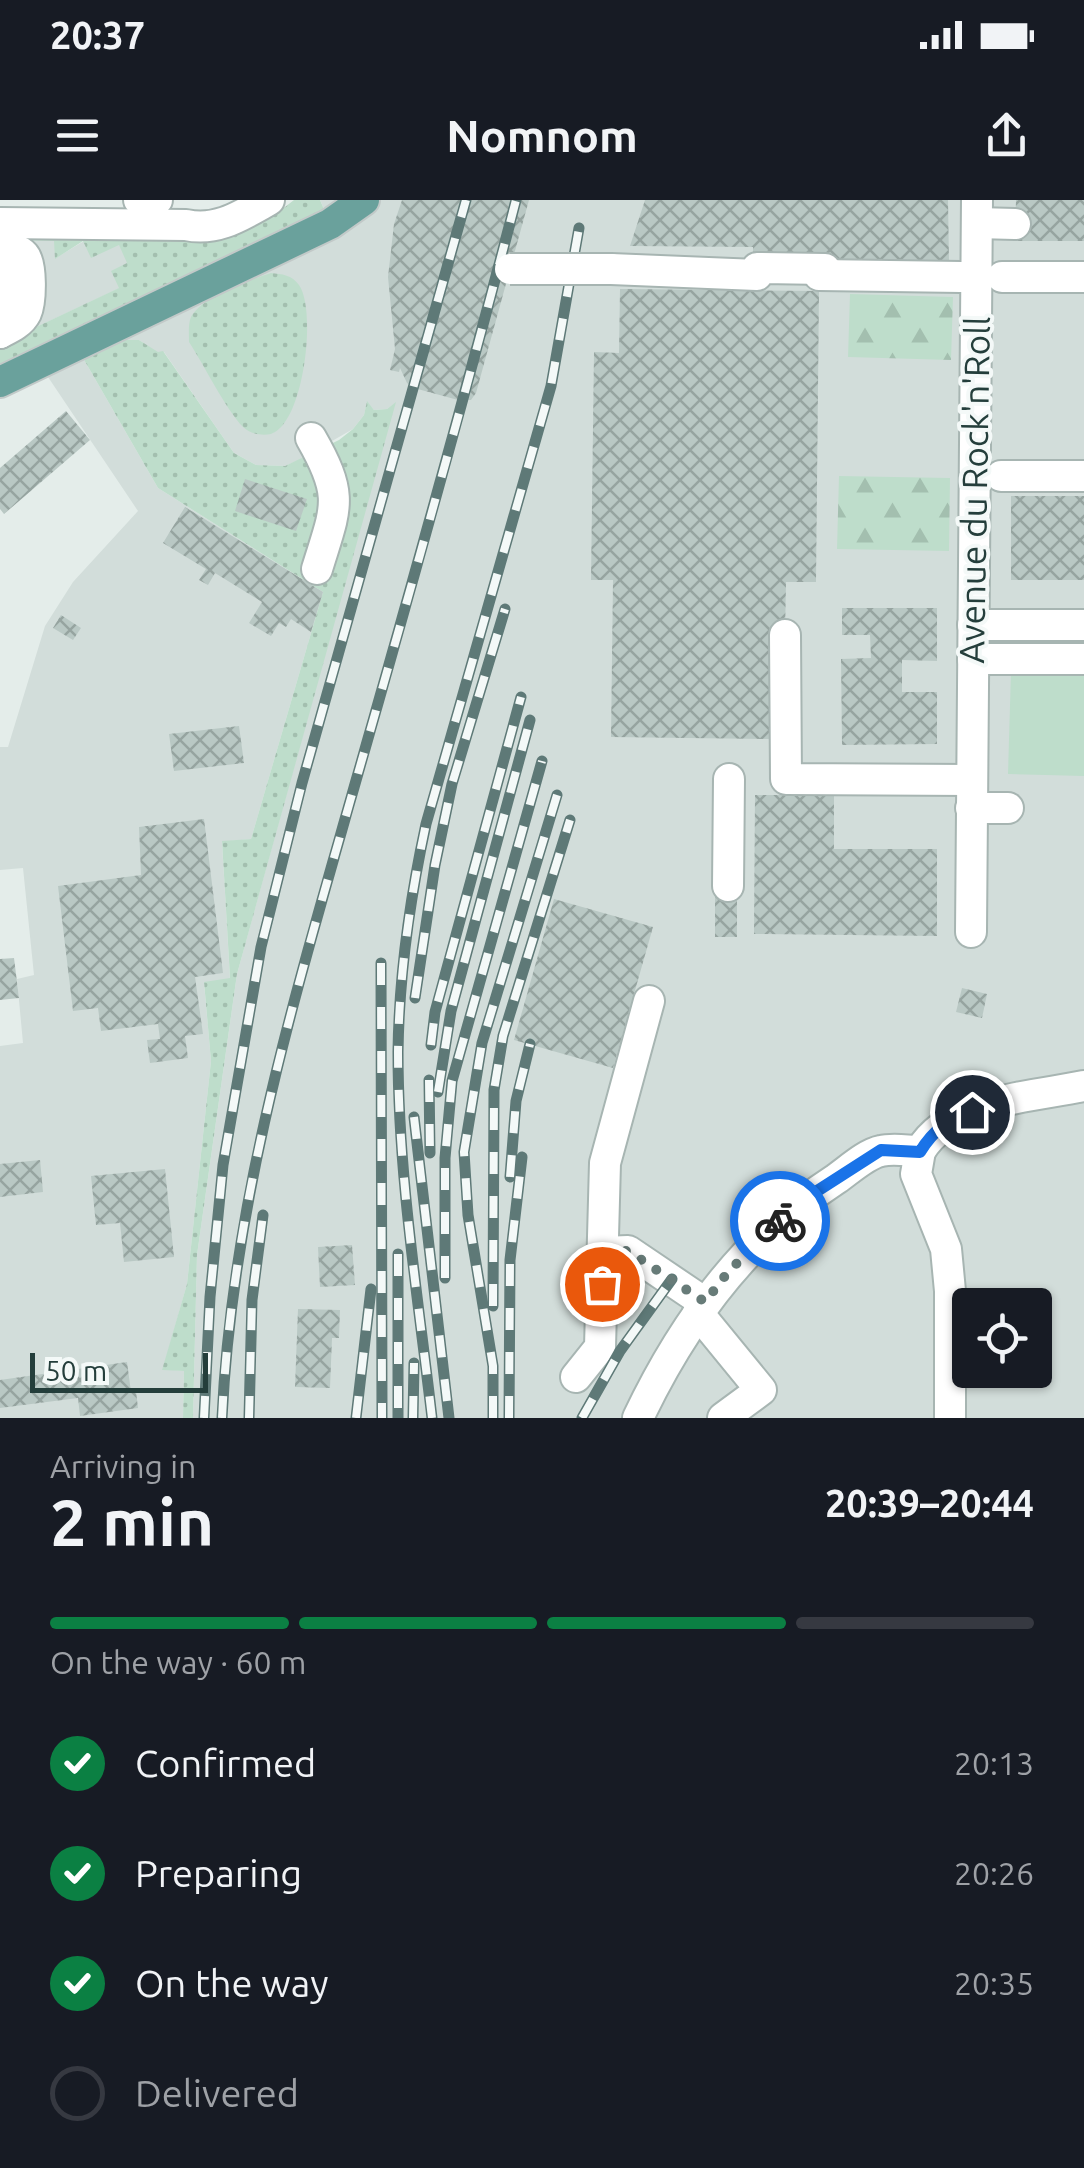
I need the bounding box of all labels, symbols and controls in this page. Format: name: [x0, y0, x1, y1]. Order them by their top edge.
text: 20:37: [50, 14, 145, 56]
icon: menu: [50, 108, 105, 163]
icon: share: [979, 108, 1034, 163]
text: Nomnom: [446, 110, 638, 161]
street label: Avenue du Rock'n'Roll: [951, 316, 997, 664]
pin: [930, 1070, 1015, 1155]
icon: home: [945, 1085, 1000, 1140]
courier: [730, 1171, 830, 1271]
icon: bike: [753, 1194, 808, 1249]
pin: [560, 1242, 645, 1327]
icon: bag: [575, 1257, 630, 1312]
map controls: [952, 1288, 1052, 1388]
button: locate: [952, 1288, 1052, 1388]
scale bar: [30, 1348, 208, 1392]
text: 50 m: [45, 1355, 107, 1386]
text: Arriving in: [50, 1448, 196, 1484]
text: 20:39–20:44: [825, 1482, 1034, 1524]
text: 2 min: [50, 1485, 214, 1558]
text: On the way · 60 m: [50, 1644, 306, 1680]
icon: check: [50, 1736, 105, 1791]
text: Confirmed: [135, 1742, 316, 1784]
text: 20:13: [954, 1745, 1034, 1781]
icon: check: [50, 1846, 105, 1901]
text: Preparing: [135, 1852, 302, 1894]
text: 20:26: [954, 1855, 1034, 1891]
icon: check: [50, 1956, 105, 2011]
text: On the way: [135, 1962, 328, 2004]
text: 20:35: [954, 1965, 1034, 2001]
text: Delivered: [135, 2072, 299, 2114]

